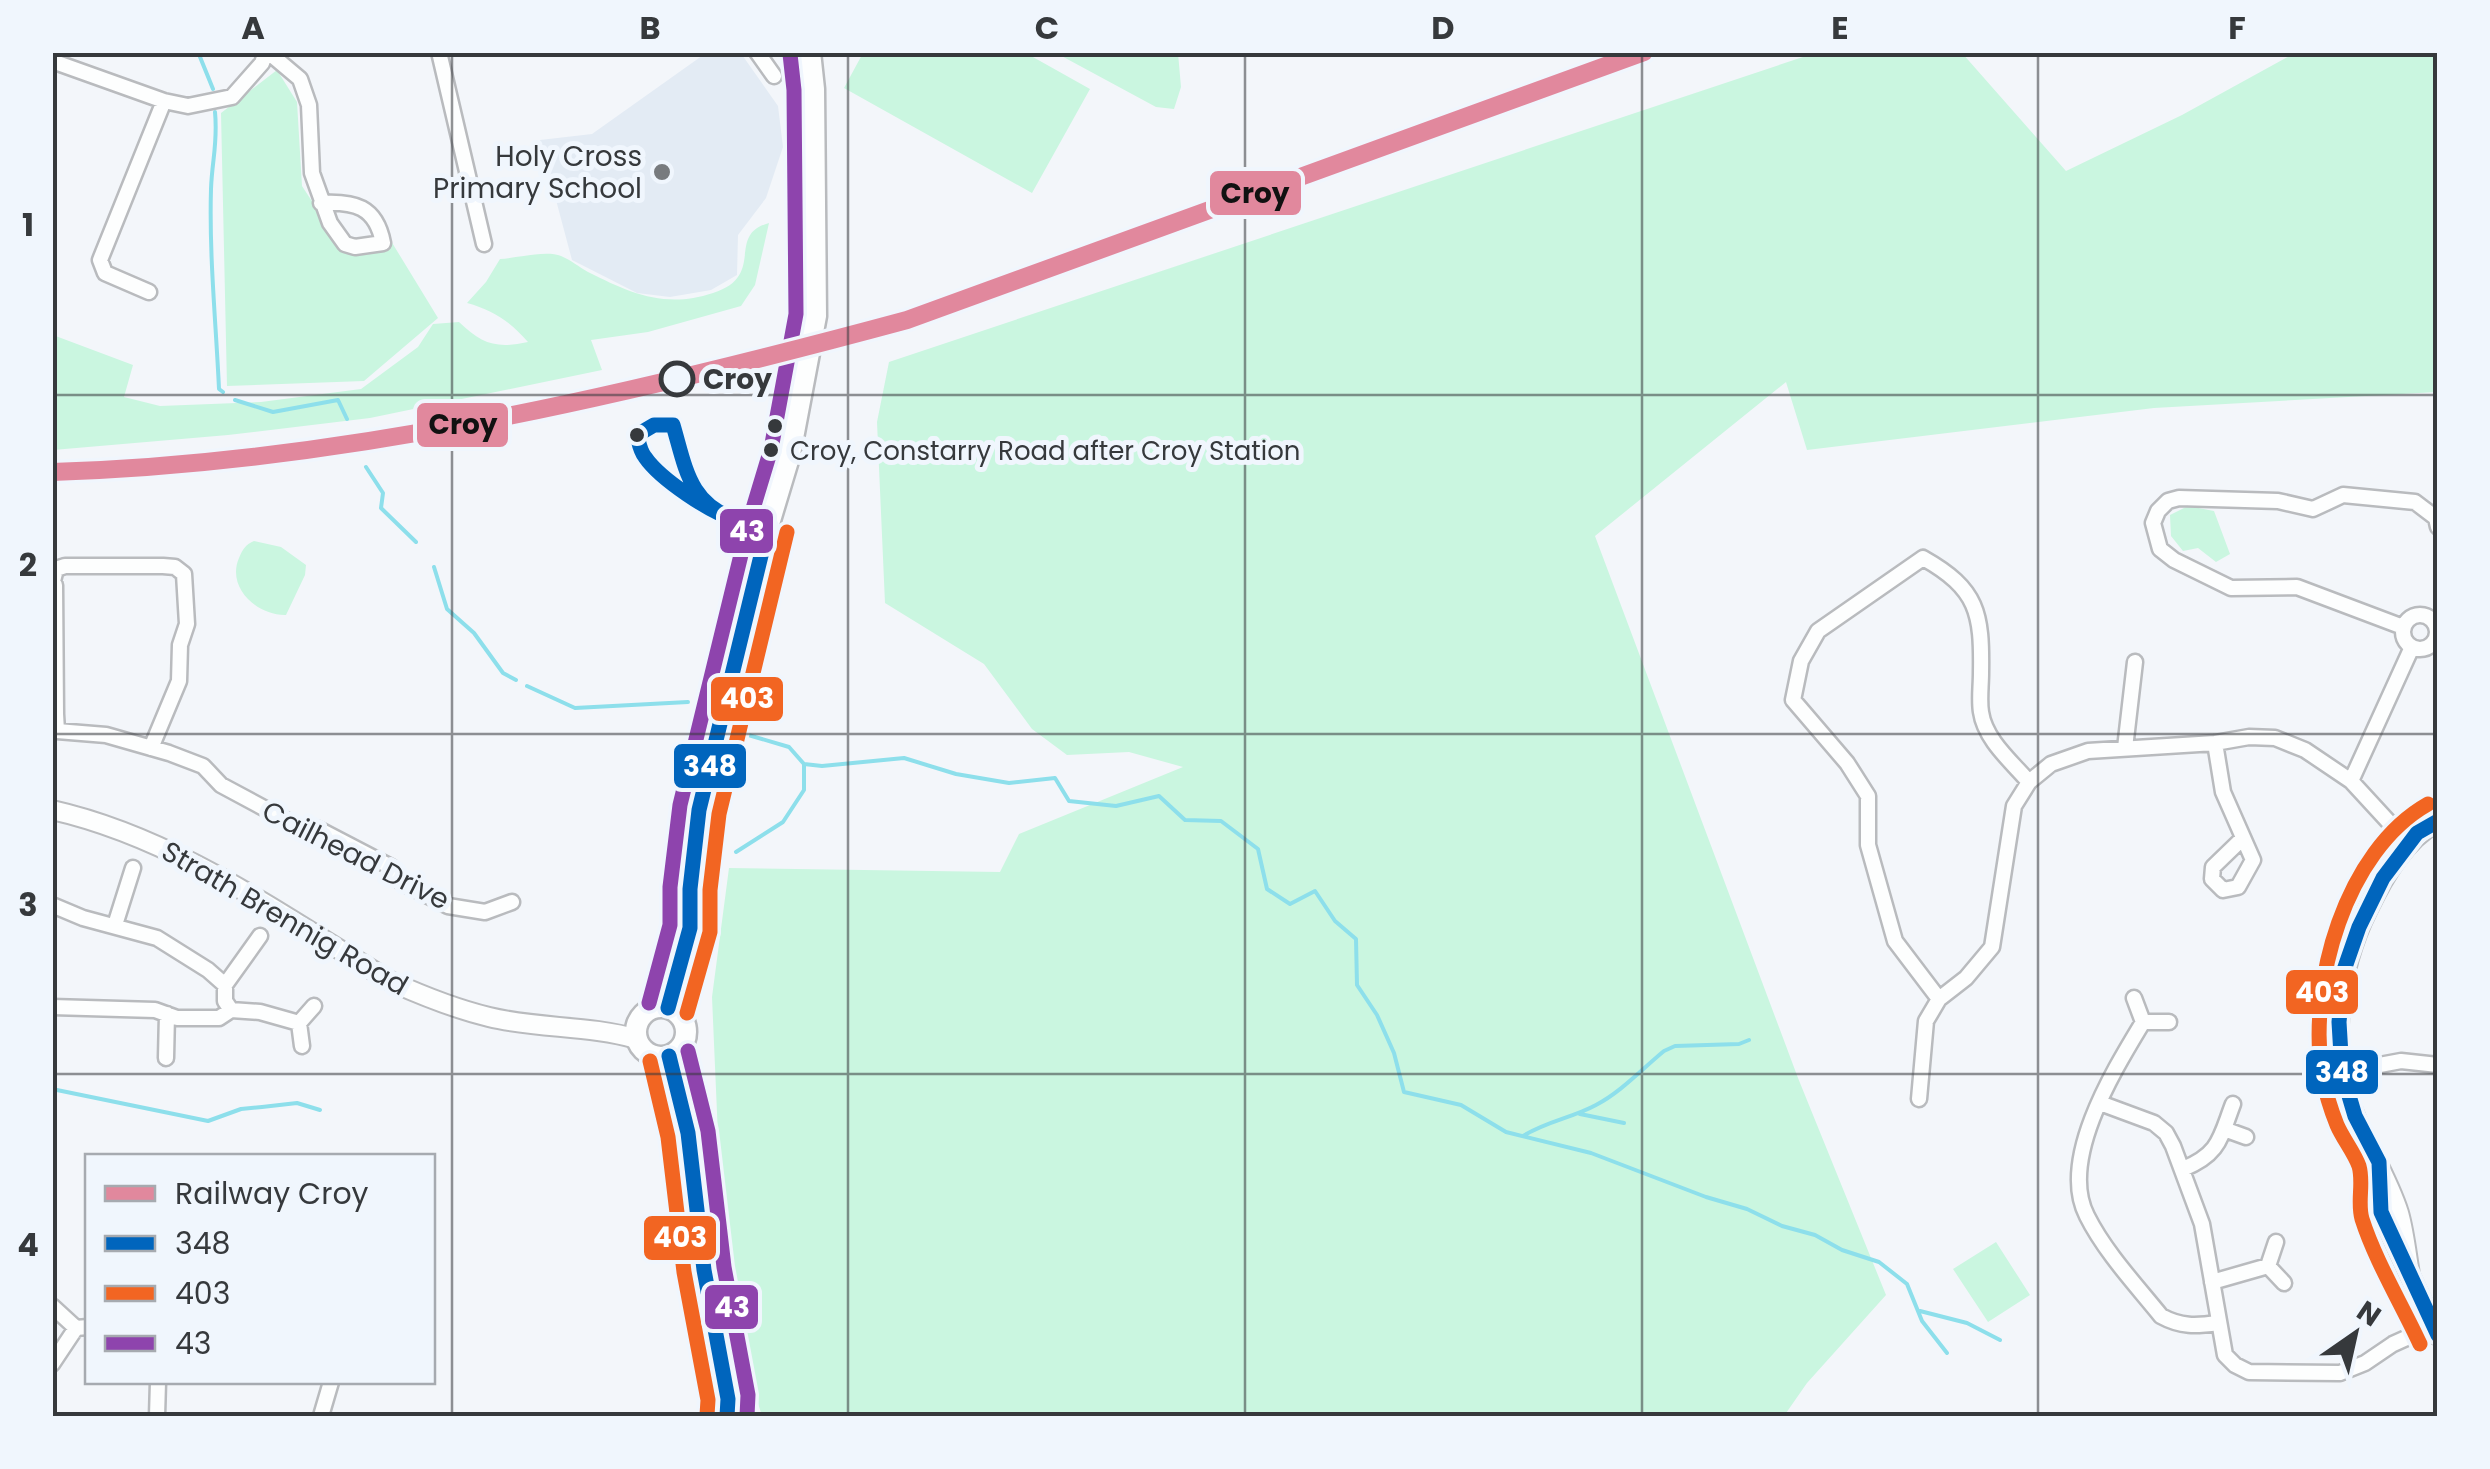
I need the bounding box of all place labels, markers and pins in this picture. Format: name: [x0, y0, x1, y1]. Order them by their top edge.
place label: Holy Cross Primary School: [433, 137, 642, 208]
marker: Holy Cross Primary School: [651, 161, 673, 183]
line badge: Croy: [1208, 169, 1303, 217]
place label: Croy: [703, 360, 772, 399]
marker: Croy: [660, 362, 694, 396]
line badge: Croy: [415, 401, 510, 449]
unlabelled marker: [765, 416, 785, 436]
unlabelled marker: [627, 425, 647, 445]
place label: Croy, Constarry Road after Croy Station: [790, 433, 1300, 469]
marker: Croy, Constarry Road after Croy Station: [761, 440, 781, 460]

